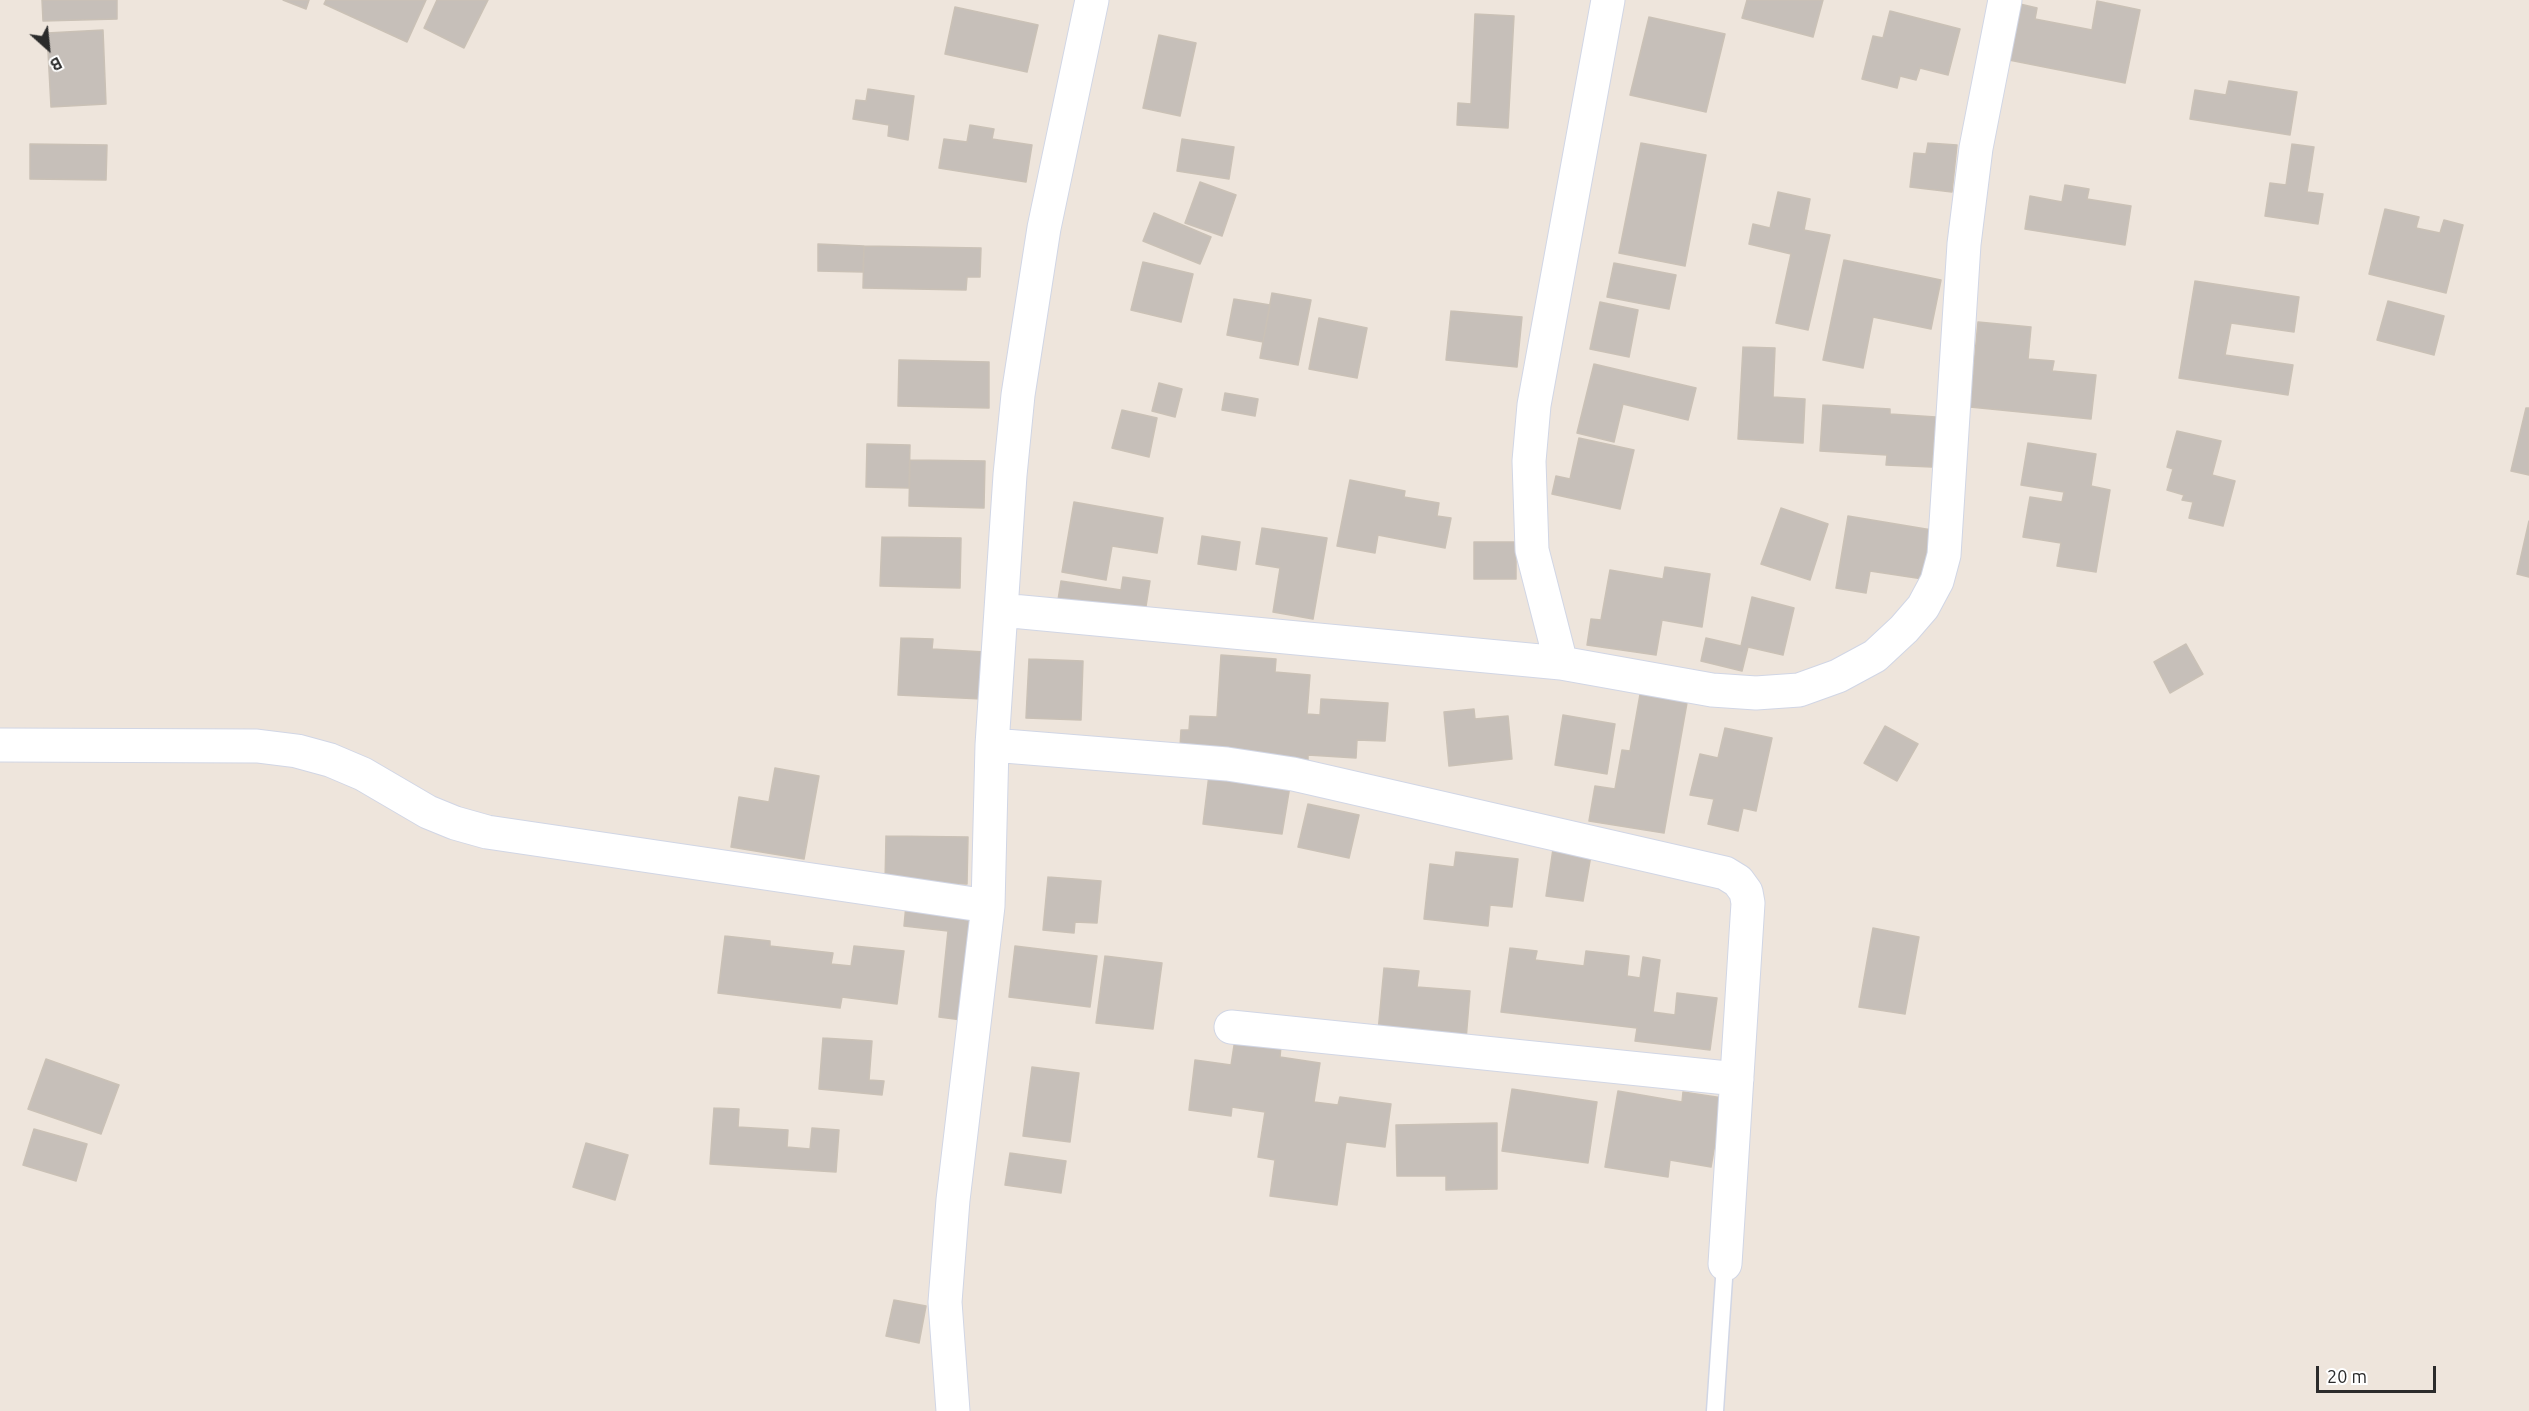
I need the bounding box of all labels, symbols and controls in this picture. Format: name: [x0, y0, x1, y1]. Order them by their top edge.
north arrow: [18, 18, 78, 78]
text: B: [47, 54, 65, 74]
scale bar: [2319, 1354, 2439, 1392]
text: 20 m: [2327, 1366, 2367, 1386]

